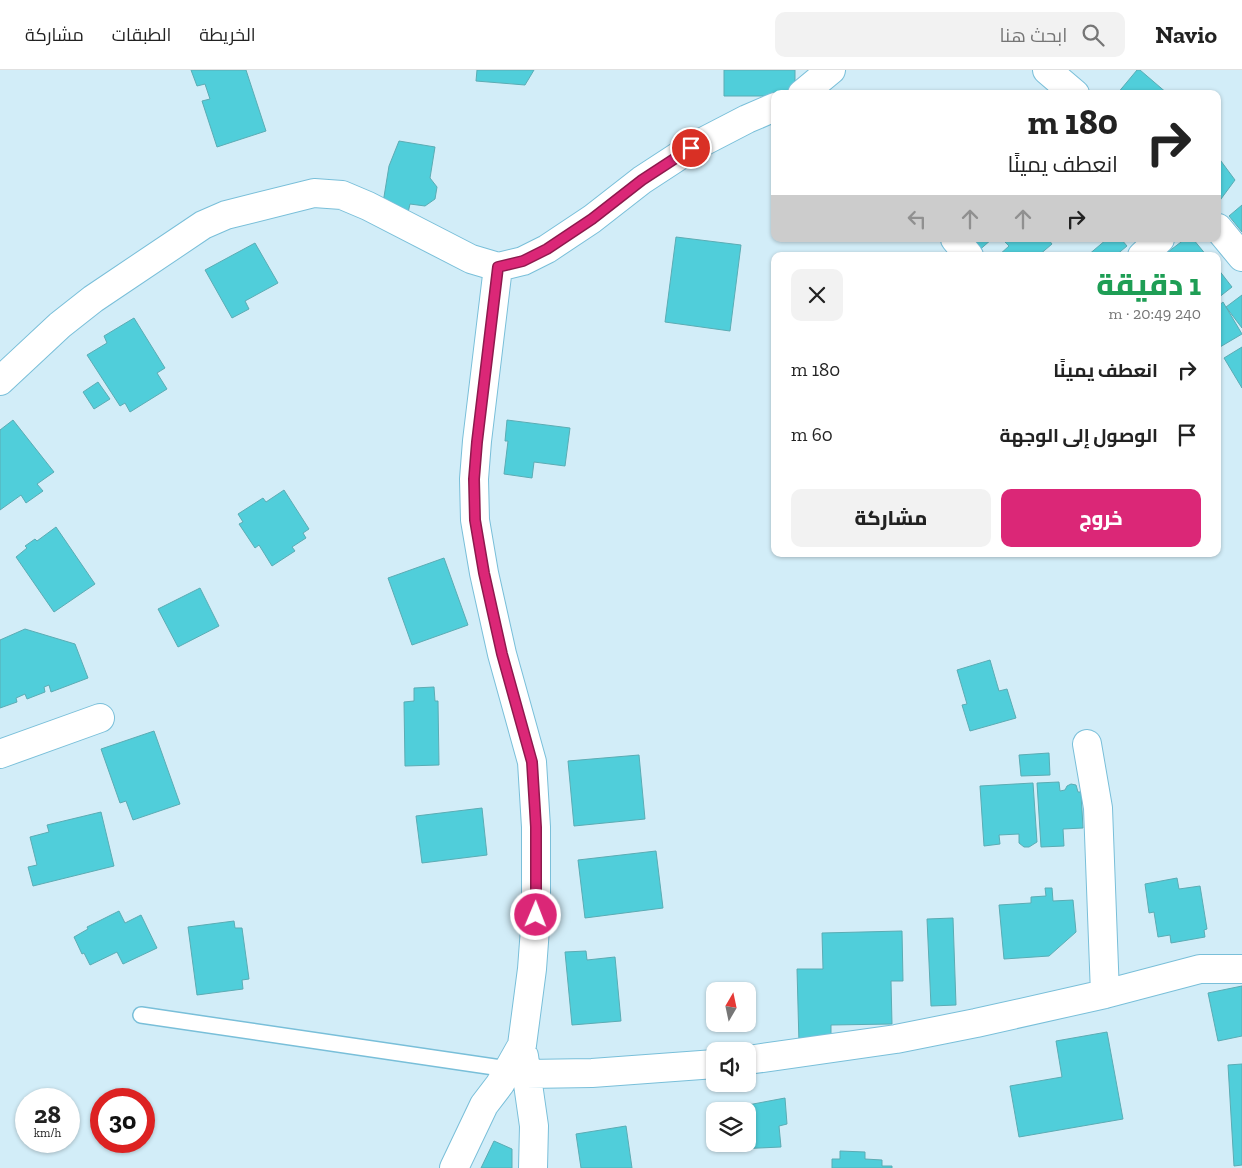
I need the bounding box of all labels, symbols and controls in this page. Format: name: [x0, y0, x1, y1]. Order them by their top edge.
search box: [775, 12, 1125, 57]
text: Navio: [1155, 20, 1217, 49]
icon: search: [1079, 21, 1107, 49]
text: مشاركة: [25, 24, 84, 46]
text: الطبقات: [112, 24, 171, 46]
text: الخريطة: [199, 24, 256, 46]
text: ابحث هنا: [1000, 24, 1067, 47]
text: 180 m: [1028, 101, 1118, 143]
icon: right: [1136, 110, 1201, 175]
pin: [670, 127, 712, 169]
icon: arrive: [677, 134, 705, 162]
text: انعطف يمينًا: [1007, 151, 1118, 178]
icon: left: [903, 205, 931, 233]
icon: ahead: [956, 205, 984, 233]
icon: ahead: [1009, 205, 1037, 233]
icon: right: [1062, 205, 1090, 233]
text: 1 دقيقة: [1096, 267, 1201, 303]
button: close: [791, 269, 843, 321]
text: 240 m · 20:49: [1109, 304, 1201, 323]
icon: right: [1173, 356, 1201, 384]
text: 180 m: [791, 358, 840, 381]
text: انعطف يمينًا: [1053, 359, 1158, 382]
icon: arrive: [1173, 421, 1201, 449]
text: 60 m: [791, 423, 833, 446]
text: الوصول إلى الوجهة: [1000, 424, 1158, 447]
button: مشاركة: [791, 489, 991, 547]
button: خروج: [1001, 489, 1201, 547]
position arrow: [509, 888, 561, 940]
north arrow: [706, 982, 756, 1032]
map controls: [706, 982, 756, 1152]
button: sound: [706, 1042, 756, 1092]
speed limit sign: 30: [90, 1088, 155, 1153]
text: 28: [34, 1099, 61, 1129]
button: layers: [706, 1102, 756, 1152]
text: km/h: [34, 1126, 61, 1140]

